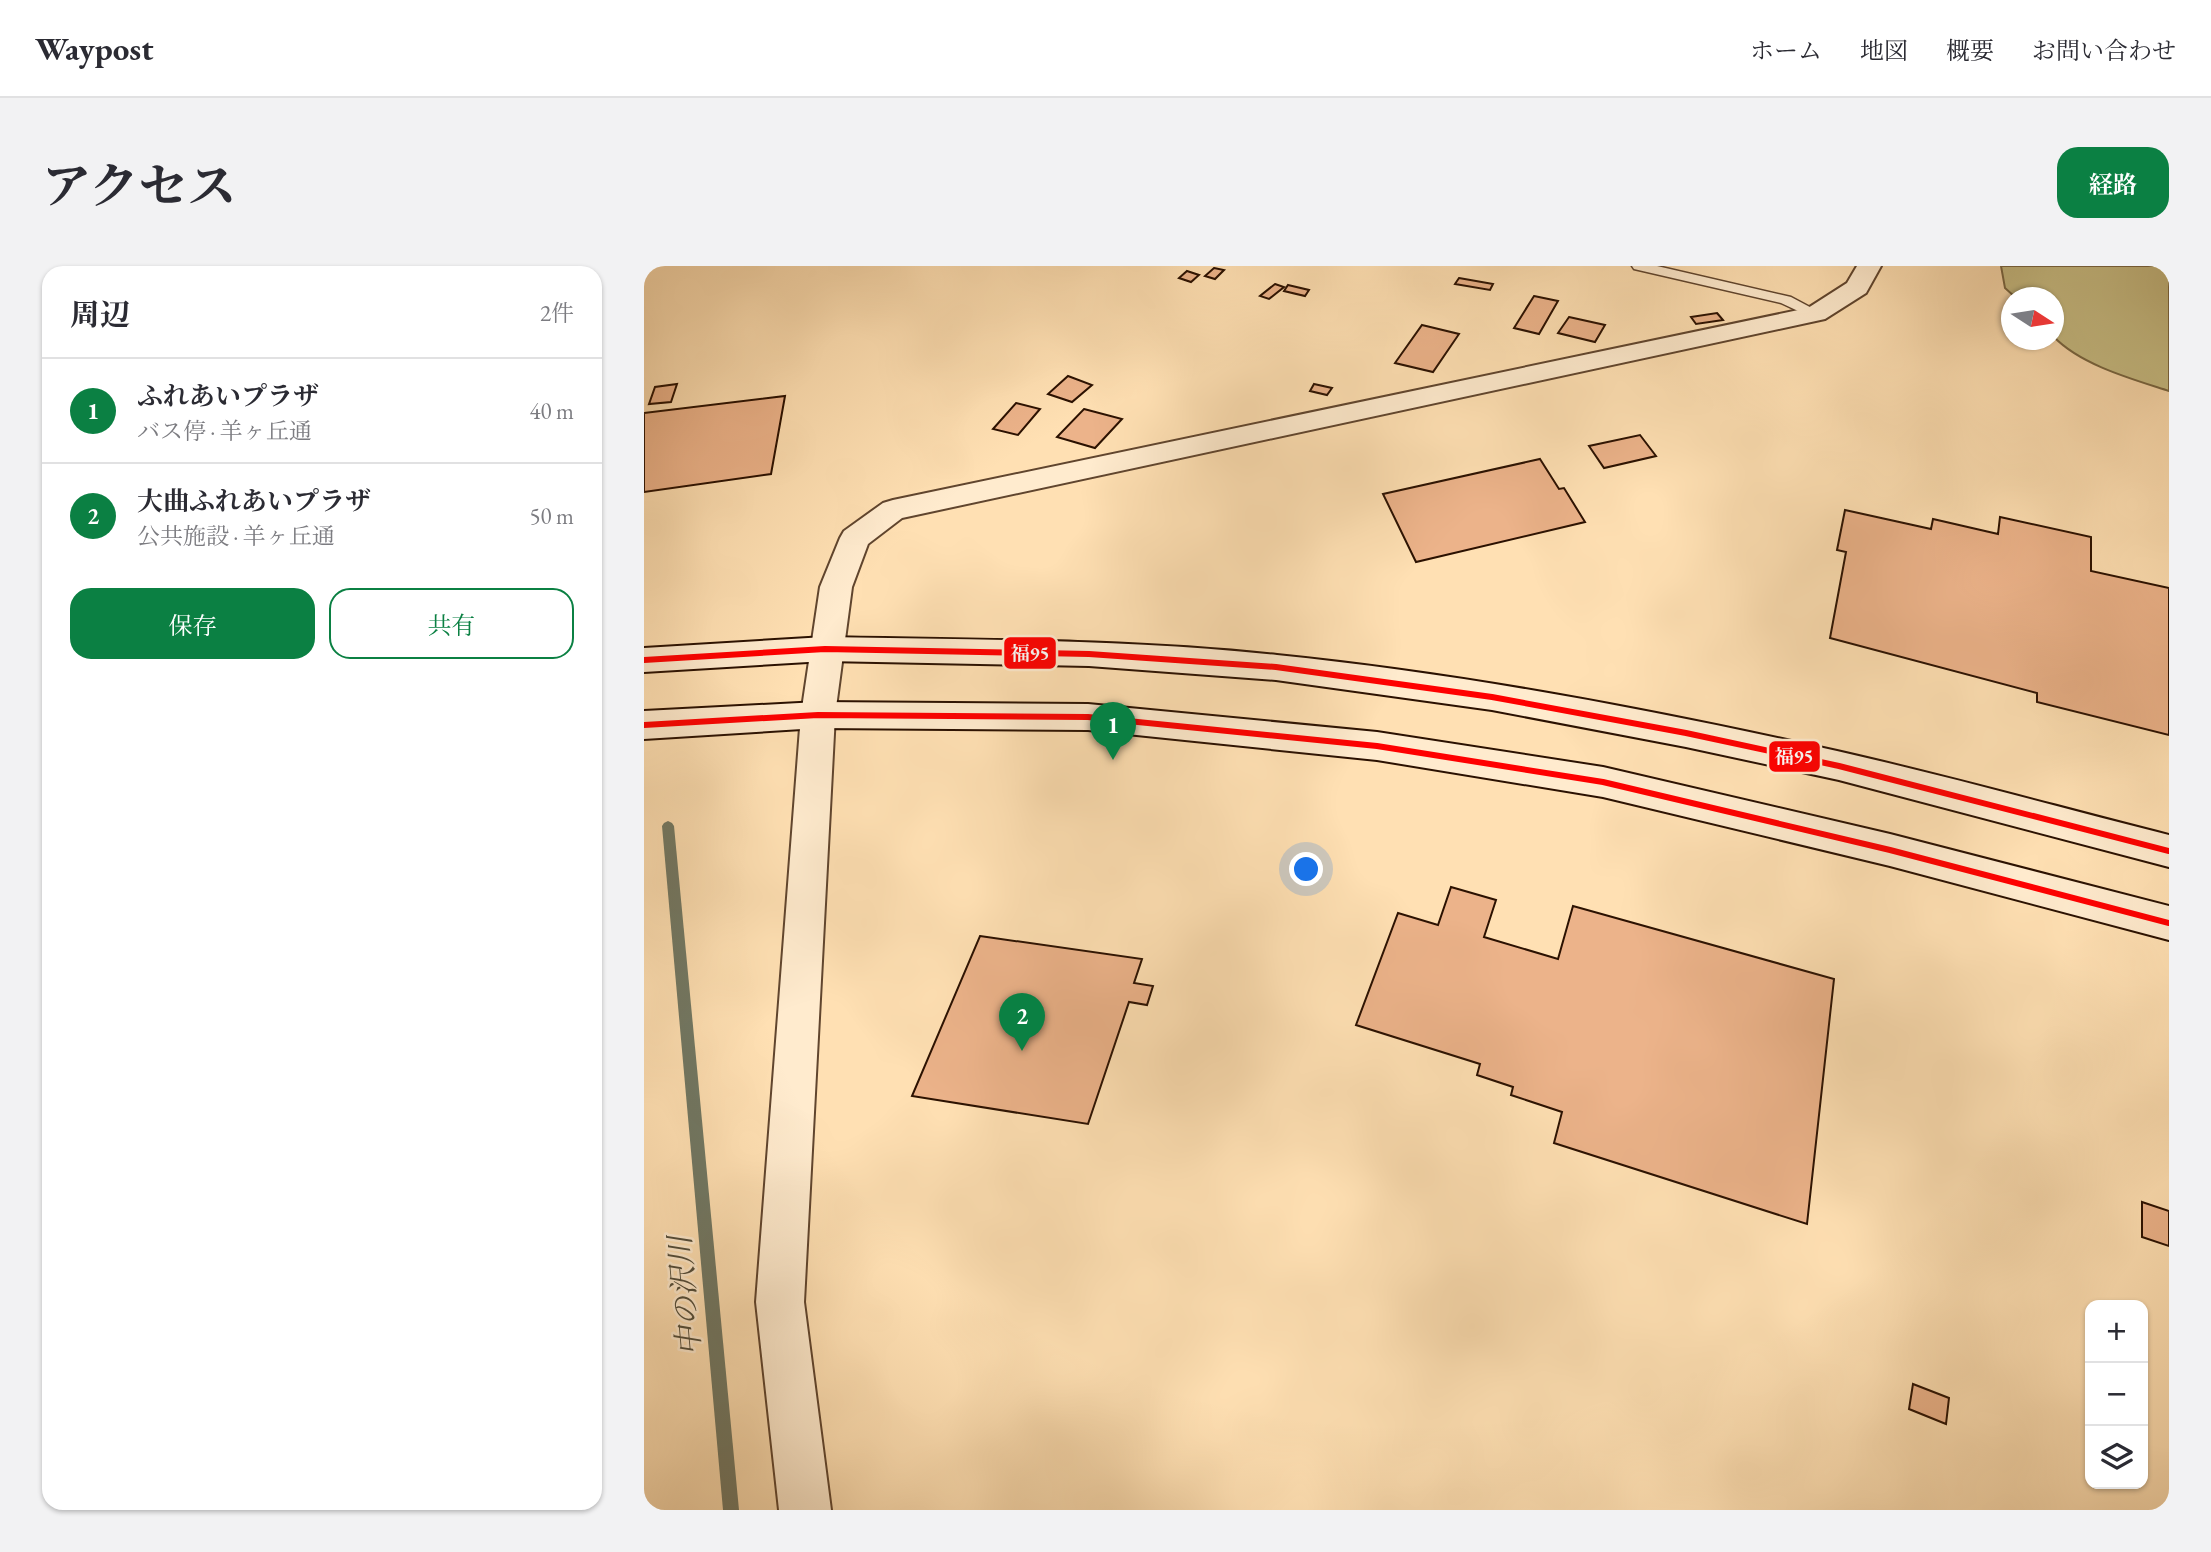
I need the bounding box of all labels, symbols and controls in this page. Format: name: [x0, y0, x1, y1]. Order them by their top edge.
text: Waypost: [35, 27, 154, 70]
text: ホーム: [1750, 35, 1822, 66]
text: 地図: [1860, 35, 1908, 66]
text: 概要: [1946, 35, 1994, 66]
text: お問い合わせ: [2032, 35, 2176, 66]
button: 経路: [2057, 147, 2169, 218]
text: アクセス: [42, 154, 237, 218]
north arrow: [2001, 287, 2064, 350]
text: 周辺: [70, 295, 130, 334]
text: 2件: [540, 298, 574, 328]
text: ふれあいプラザ: [137, 379, 319, 413]
text: 1: [87, 396, 99, 426]
text: 40 m: [529, 396, 574, 426]
text: バス停 · 羊ヶ丘通: [137, 416, 312, 446]
text: 大曲ふれあいプラザ: [137, 484, 371, 518]
text: 2: [87, 501, 99, 531]
text: 50 m: [529, 501, 574, 531]
text: 公共施設 · 羊ヶ丘通: [137, 521, 335, 551]
button: 保存: [70, 588, 315, 659]
button: 共有: [329, 588, 574, 659]
line badge: 福95: [1003, 636, 1057, 670]
text: 福95: [1010, 641, 1050, 666]
pin: 1: [1090, 702, 1136, 760]
line badge: 福95: [1768, 740, 1821, 773]
text: 福95: [1774, 744, 1814, 769]
your location: [1289, 852, 1323, 886]
pin: 2: [999, 993, 1045, 1051]
water label: 中の沢川: [660, 1232, 709, 1358]
map controls: [2085, 1300, 2148, 1489]
button: +: [2085, 1300, 2148, 1363]
button: −: [2085, 1363, 2148, 1426]
button: layers: [2085, 1426, 2148, 1489]

